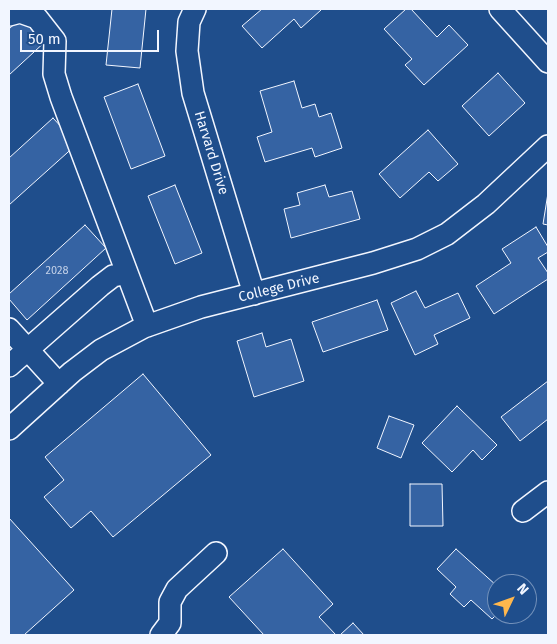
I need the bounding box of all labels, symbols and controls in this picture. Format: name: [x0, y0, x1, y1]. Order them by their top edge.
scale bar: [22, 20, 161, 52]
text: 50 m: [28, 30, 61, 48]
street label: Harvard Drive: [190, 109, 232, 197]
house number: 2028: [46, 264, 68, 278]
street label: College Drive: [237, 270, 321, 306]
north arrow: [487, 574, 537, 624]
text: N: [513, 580, 532, 598]

